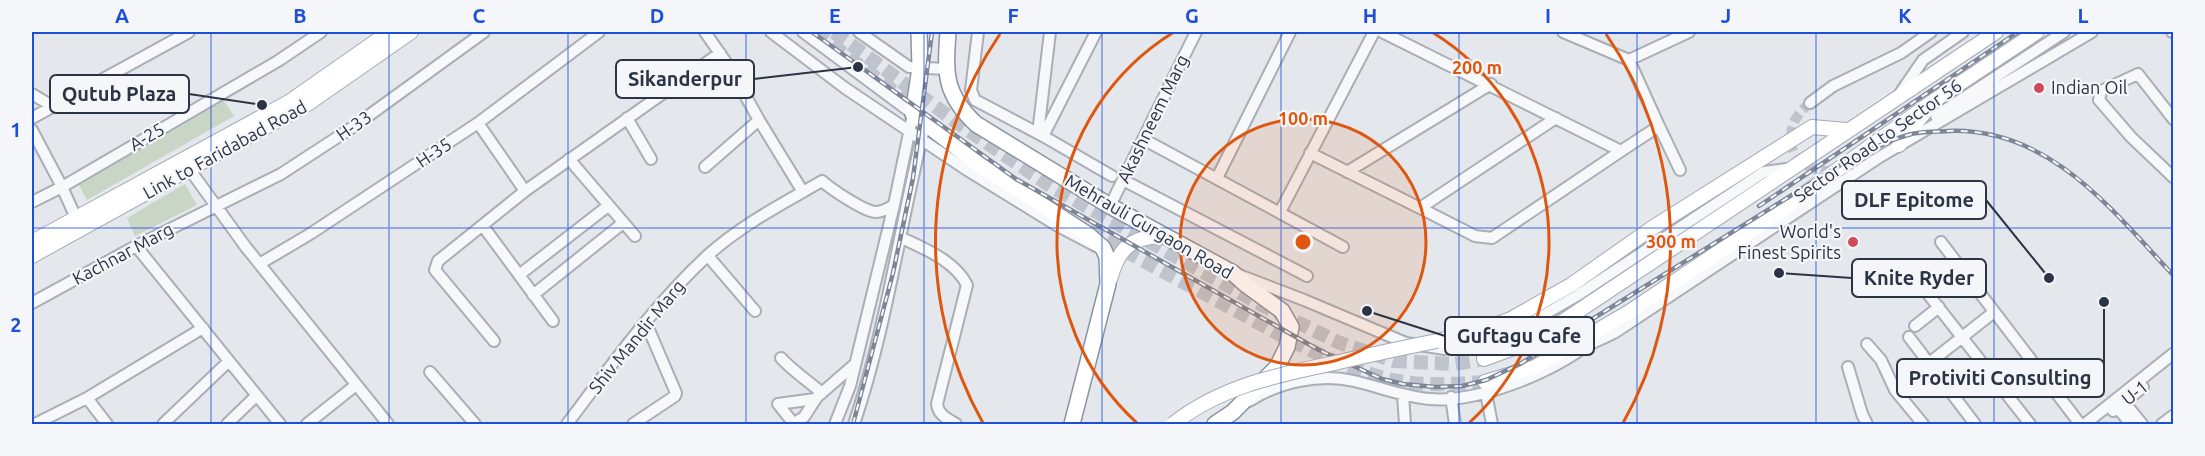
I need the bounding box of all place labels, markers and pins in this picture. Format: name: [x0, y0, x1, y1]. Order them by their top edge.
callout: Sikanderpur: [616, 60, 754, 98]
callout: Qutub Plaza: [50, 75, 189, 113]
place label: Indian Oil: [2051, 77, 2128, 97]
marker: Indian Oil: [2032, 81, 2046, 95]
callout: DLF Epitome: [1842, 181, 1986, 219]
place label: World's Finest Spirits: [1738, 221, 1841, 262]
centre of rings: [1293, 232, 1313, 252]
marker: World's Finest Spirits: [1846, 235, 1860, 249]
callout: Knite Ryder: [1852, 259, 1986, 297]
callout: Guftagu Cafe: [1445, 317, 1594, 355]
callout: Protiviti Consulting: [1897, 359, 2104, 397]

